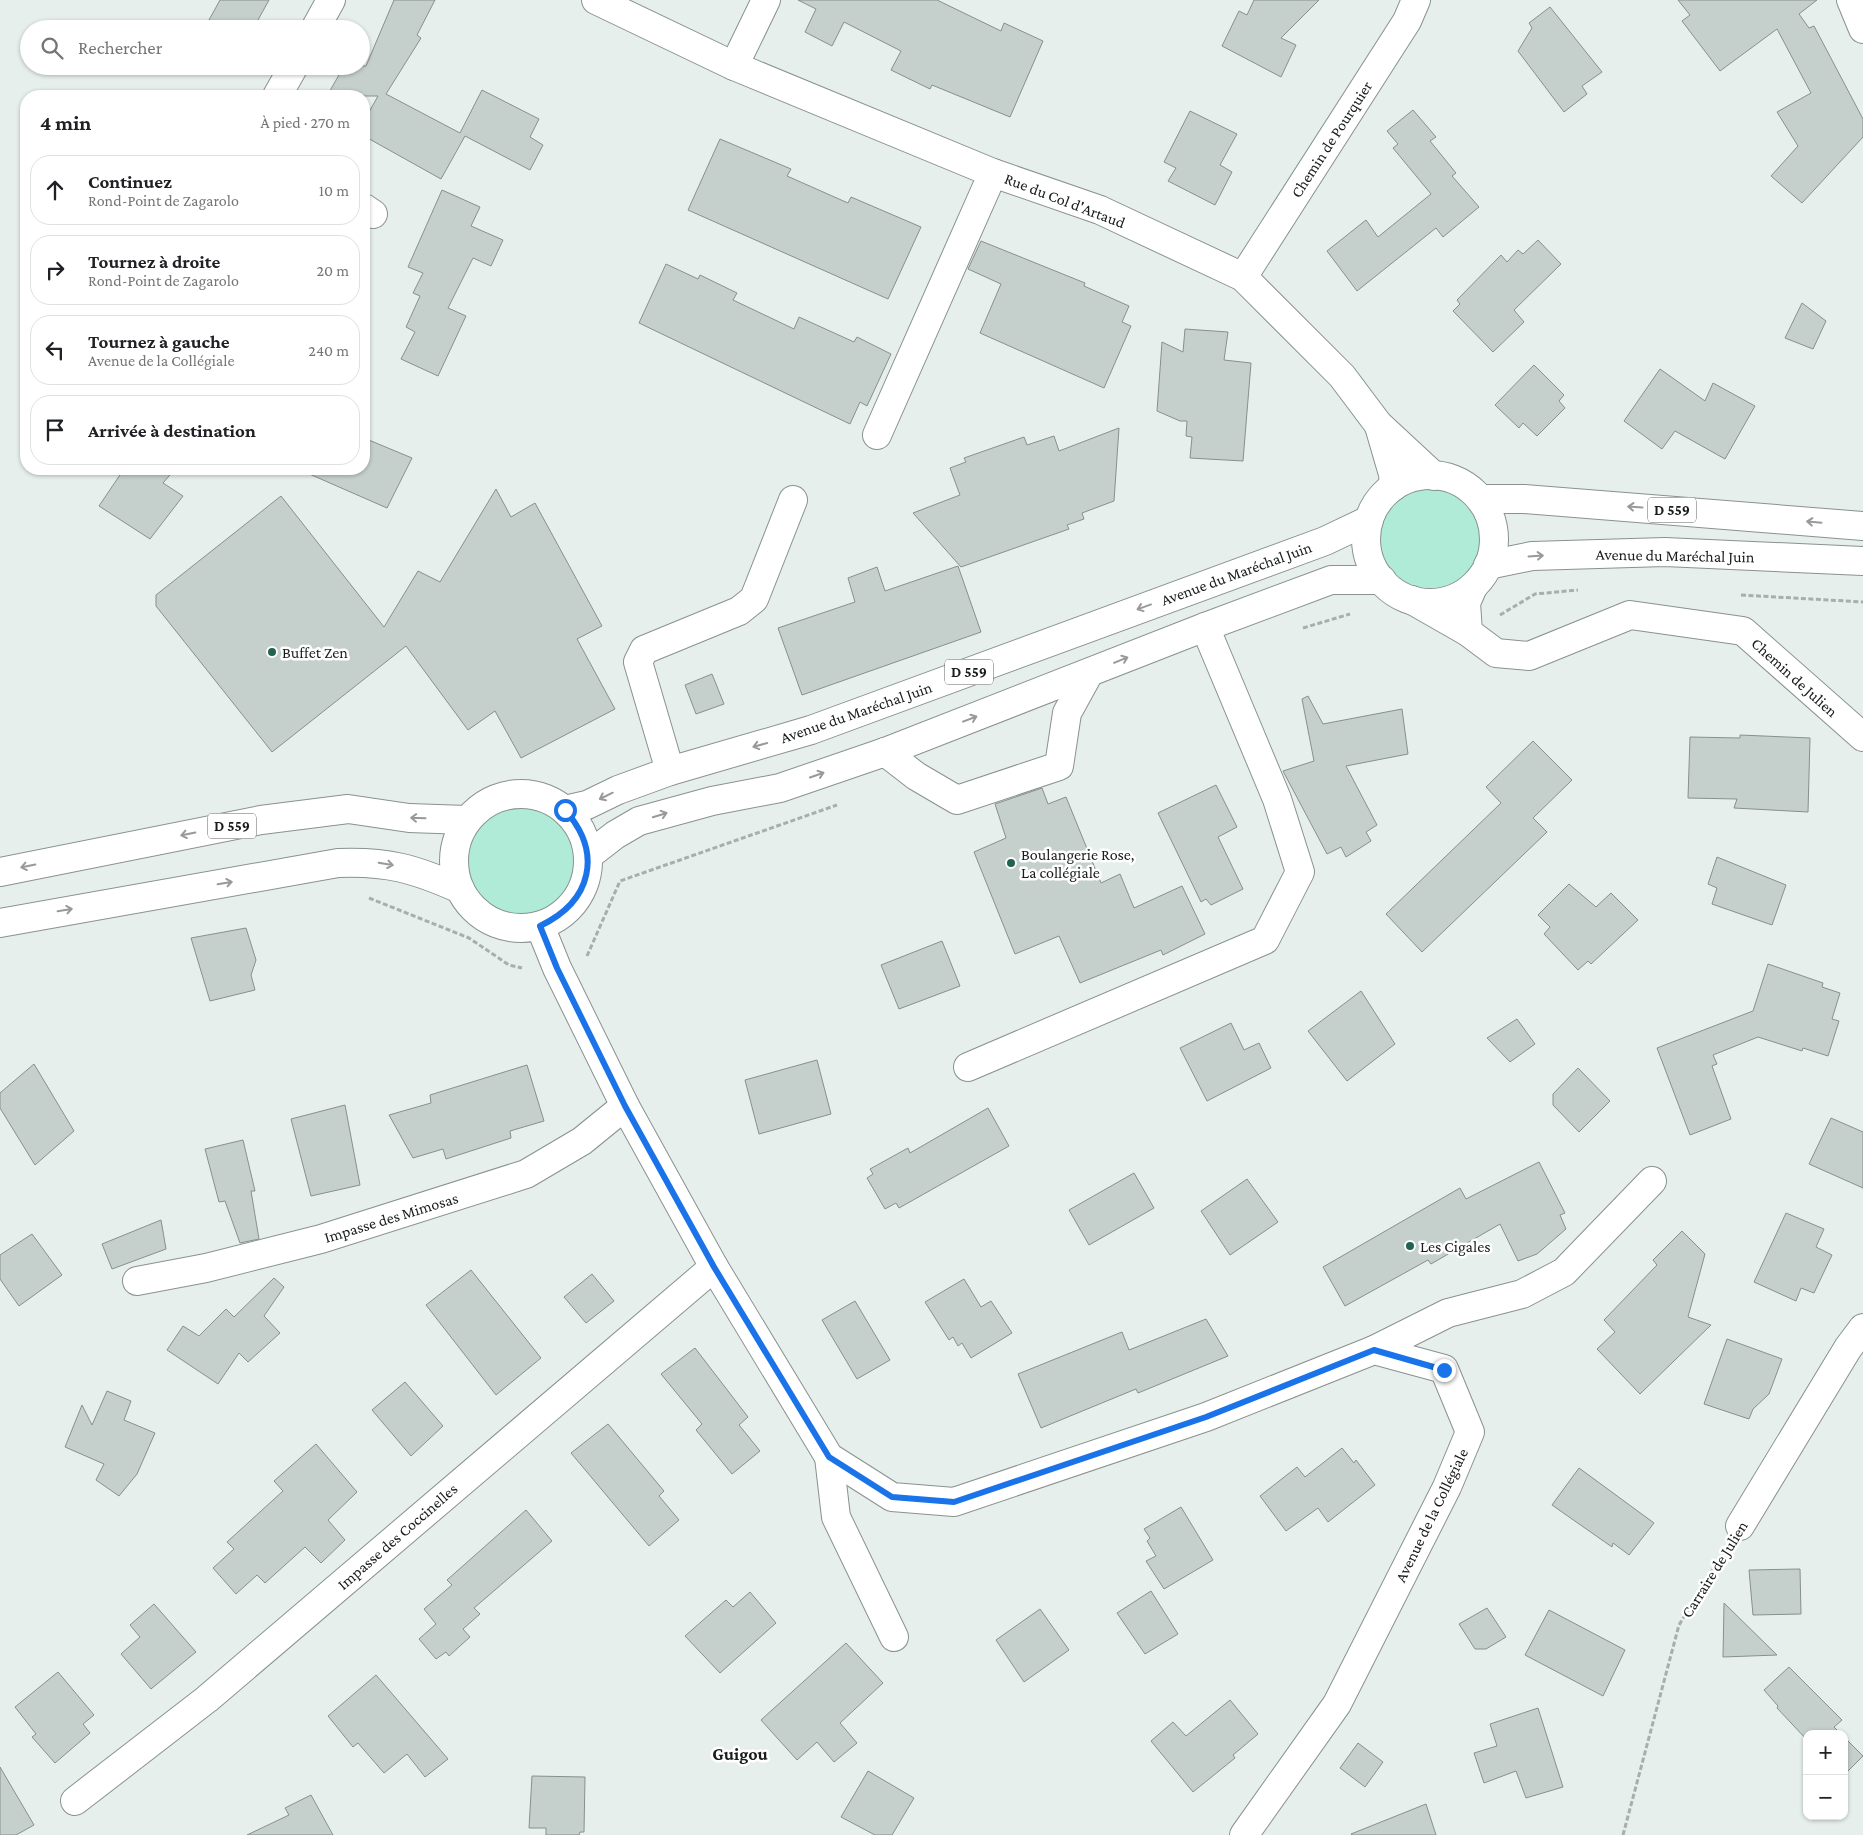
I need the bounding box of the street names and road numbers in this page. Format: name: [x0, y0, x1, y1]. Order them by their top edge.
street label: Chemin de Pourquier: [1287, 78, 1376, 201]
street label: Rue du Col d'Artaud: [1002, 170, 1128, 232]
road number: D 559: [1648, 498, 1696, 522]
street label: Avenue du Maréchal Juin: [1159, 538, 1314, 610]
street label: Avenue du Maréchal Juin: [1595, 546, 1755, 566]
street label: Chemin de Julien: [1748, 634, 1841, 721]
road number: D 559: [945, 660, 993, 684]
street label: Avenue du Maréchal Juin: [778, 678, 935, 747]
road number: D 559: [208, 814, 256, 838]
street label: Impasse des Mimosas: [322, 1189, 460, 1247]
street label: Avenue de la Collégiale: [1392, 1446, 1472, 1585]
street label: Impasse des Coccinelles: [334, 1480, 461, 1594]
street label: Carraire de Julien: [1678, 1518, 1752, 1621]

